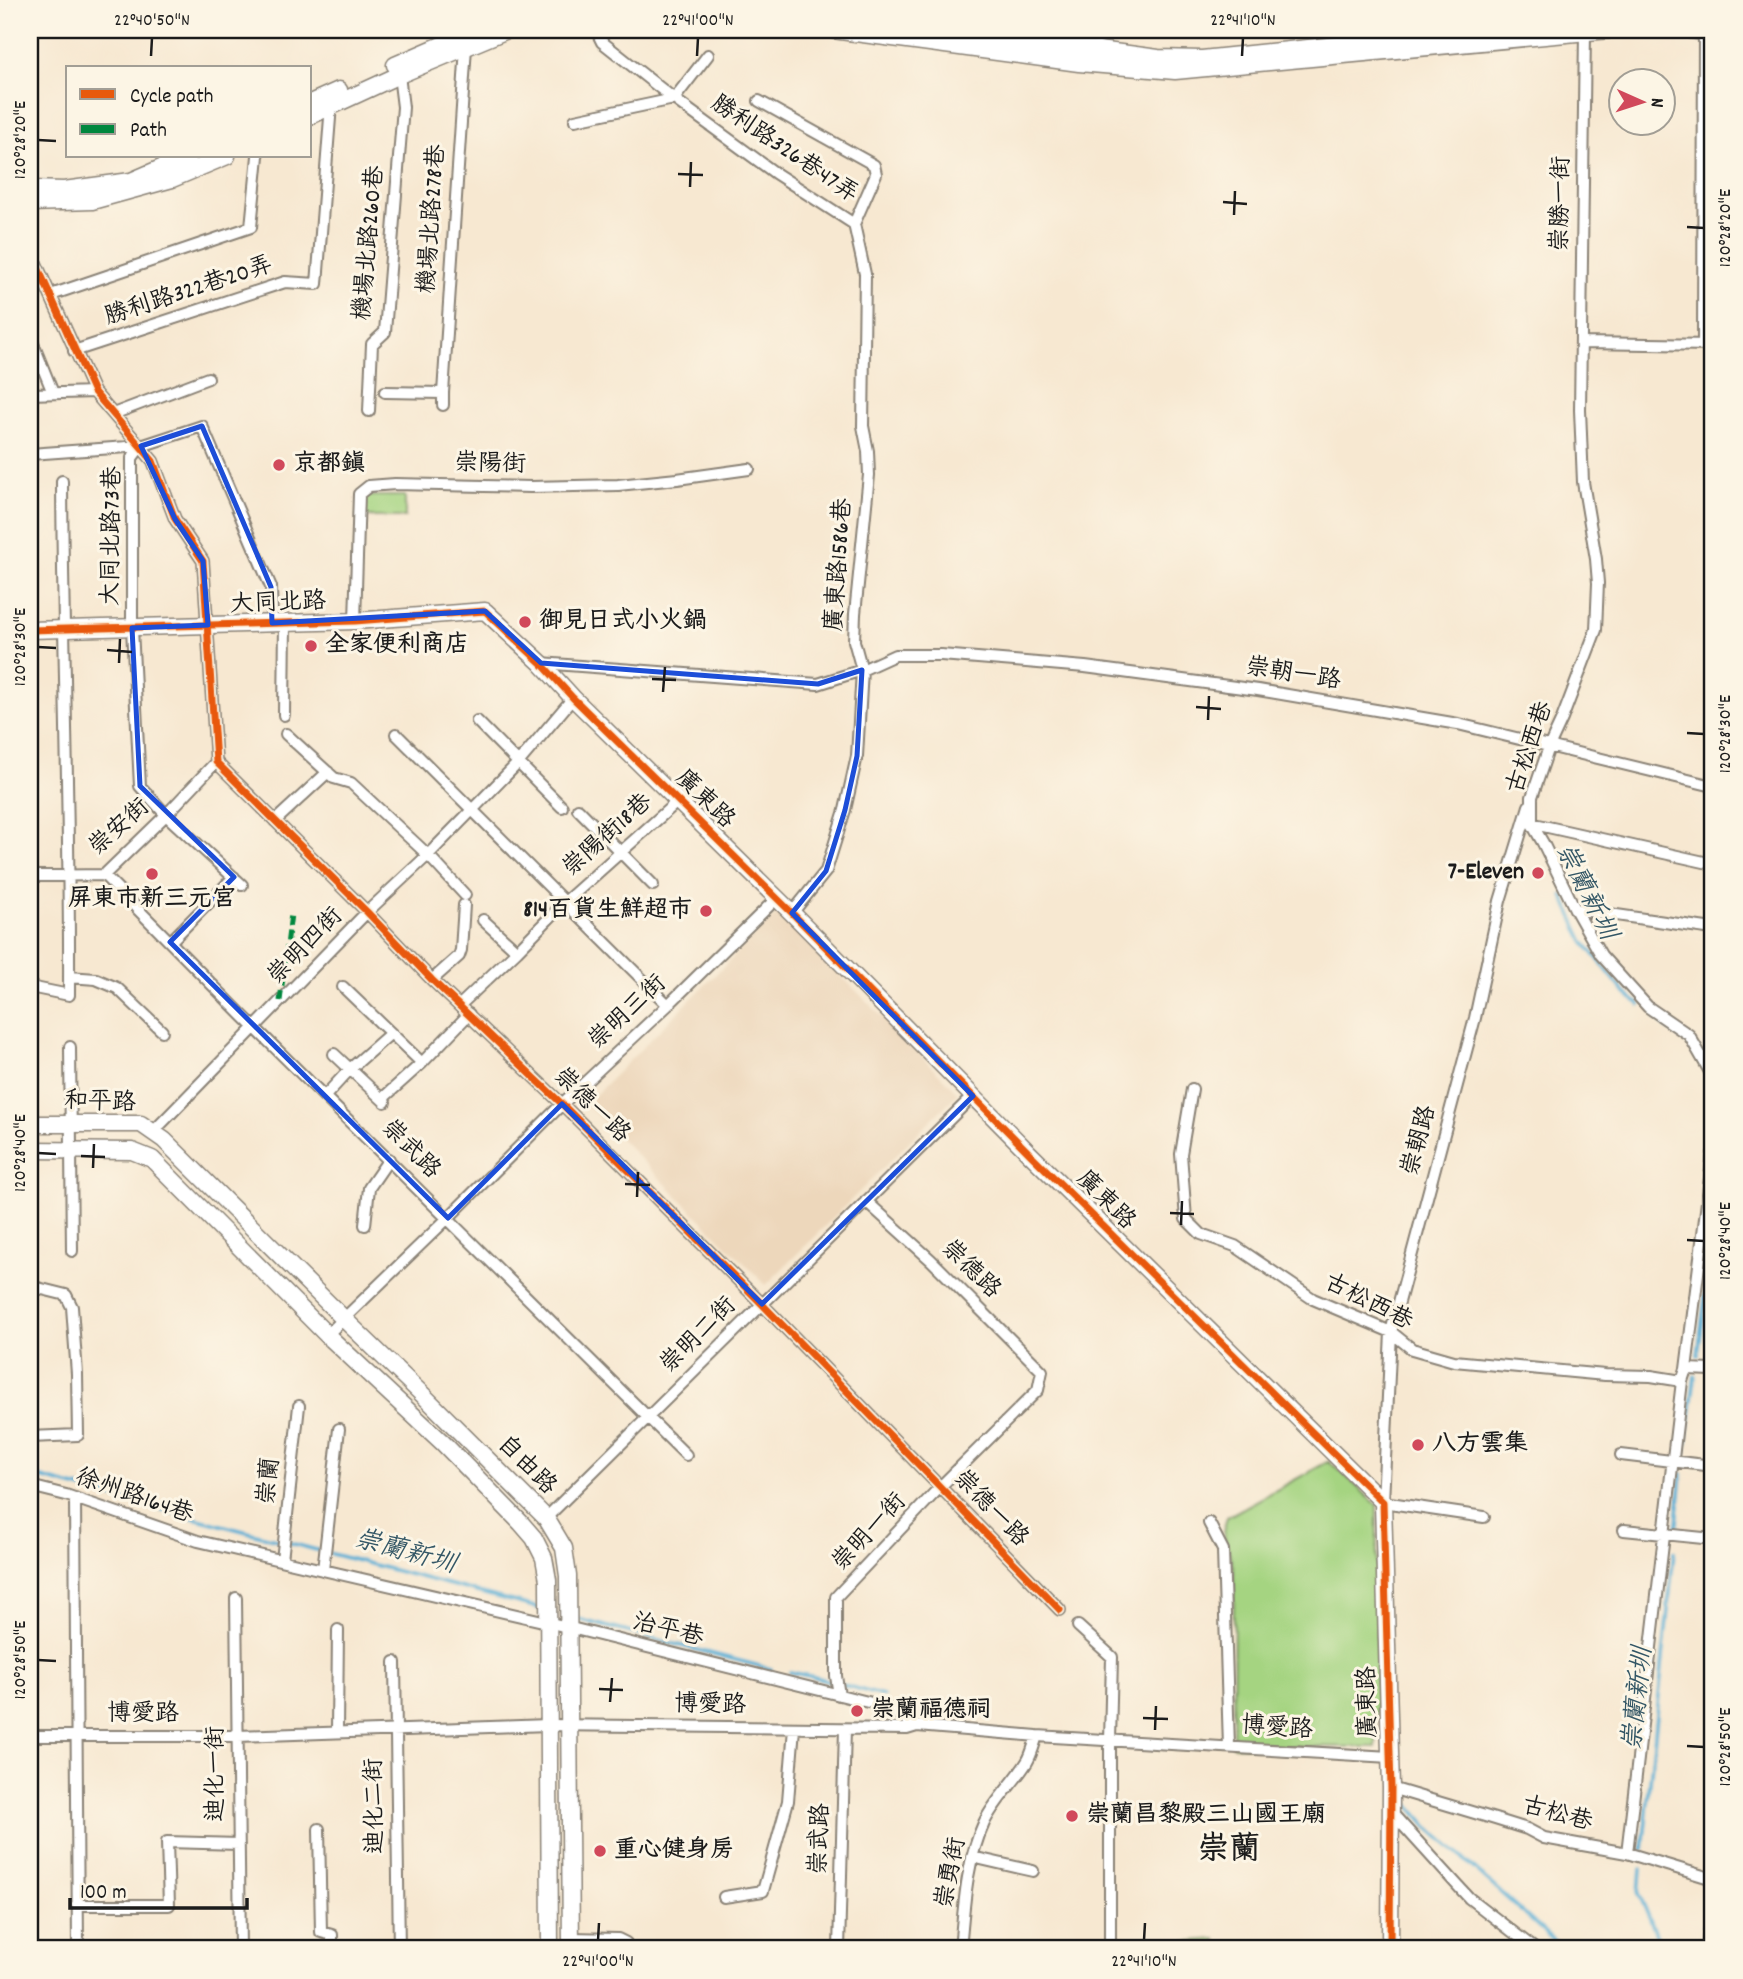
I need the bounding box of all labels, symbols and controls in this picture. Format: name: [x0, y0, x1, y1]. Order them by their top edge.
text: 22°40'50"N: [114, 9, 190, 34]
text: 22°41'00"N: [662, 9, 734, 34]
text: 22°41'10"N: [1210, 9, 1276, 34]
legend: [66, 66, 312, 158]
north arrow: [1606, 66, 1676, 136]
text: Cycle path: [130, 83, 213, 113]
street label: 勝利路326巷47弄: [703, 88, 865, 212]
text: N: [1642, 97, 1669, 108]
text: 120°28'20"E: [9, 101, 34, 179]
text: Path: [130, 117, 167, 147]
street label: 機場北路278巷: [411, 143, 455, 295]
street label: 崇勝一街: [1544, 156, 1580, 252]
street label: 機場北路260巷: [346, 164, 394, 322]
text: 120°28'20"E: [1714, 189, 1739, 267]
street label: 勝利路322巷20弄: [100, 249, 278, 335]
street label: 崇陽街: [454, 447, 526, 483]
place label: 京都鎮: [293, 448, 365, 482]
marker: 京都鎮: [271, 457, 287, 473]
street label: 大同北路73巷: [95, 466, 131, 606]
street label: 廣東路1586巷: [818, 497, 862, 633]
street label: 大同北路: [229, 585, 327, 623]
place label: 御見日式小火鍋: [539, 605, 707, 639]
text: 120°28'30"E: [9, 608, 34, 686]
marker: 御見日式小火鍋: [517, 614, 533, 630]
place label: 全家便利商店: [325, 629, 469, 663]
marker: 全家便利商店: [303, 638, 319, 654]
street label: 崇朝一路: [1243, 651, 1343, 699]
text: 120°28'30"E: [1714, 695, 1739, 773]
street label: 古松西巷: [1499, 697, 1563, 799]
street label: 廣東路: [666, 763, 742, 837]
street label: 崇陽街18巷: [555, 786, 661, 886]
street label: 崇安街: [82, 791, 158, 865]
water label: 崇蘭新圳: [1545, 837, 1626, 949]
place label: 7-Eleven: [1448, 856, 1524, 890]
marker: 7-Eleven: [1530, 865, 1546, 881]
marker: 屏東市新三元宮: [144, 866, 160, 882]
place label: 屏東市新三元宮: [68, 883, 236, 917]
place label: 814百貨生鮮超市: [523, 894, 692, 928]
street label: 崇明四街: [260, 901, 352, 993]
marker: 814百貨生鮮超市: [698, 903, 714, 919]
street label: 崇明三街: [581, 968, 675, 1058]
street label: 崇德一路: [545, 1060, 637, 1152]
street label: 和平路: [63, 1085, 137, 1121]
street label: 崇朝路: [1394, 1102, 1446, 1180]
street label: 崇武路: [373, 1113, 447, 1187]
text: 120°28'40"E: [9, 1114, 34, 1192]
street label: 廣東路: [1068, 1164, 1142, 1238]
text: 120°28'40"E: [1714, 1202, 1739, 1280]
street label: 崇德路: [932, 1233, 1008, 1307]
street label: 古松西巷: [1318, 1266, 1418, 1340]
street label: 崇明二街: [653, 1290, 745, 1382]
place label: 八方雲集: [1432, 1428, 1528, 1462]
street label: 自由路: [489, 1429, 563, 1503]
marker: 八方雲集: [1410, 1437, 1426, 1453]
street label: 崇蘭: [251, 1455, 289, 1507]
street label: 徐州路164巷: [70, 1461, 198, 1533]
street label: 崇德一路: [944, 1463, 1036, 1555]
street label: 崇明一街: [825, 1486, 915, 1580]
water label: 崇蘭新圳: [350, 1522, 463, 1585]
street label: 治平巷: [629, 1606, 707, 1656]
text: 120°28'50"E: [9, 1621, 34, 1699]
water label: 崇蘭新圳: [1615, 1642, 1663, 1753]
street label: 廣東路: [1351, 1666, 1387, 1738]
street label: 博愛路: [674, 1688, 746, 1724]
place label: 崇蘭福德祠: [871, 1694, 991, 1728]
street label: 博愛路: [107, 1698, 179, 1732]
marker: 崇蘭福德祠: [849, 1703, 865, 1719]
text: 120°28'50"E: [1714, 1708, 1739, 1786]
street label: 博愛路: [1240, 1710, 1314, 1748]
street label: 迪化一街: [200, 1726, 234, 1822]
street label: 迪化二街: [358, 1758, 394, 1854]
street label: 古松巷: [1518, 1789, 1596, 1841]
place label: 崇蘭昌黎殿三山國王廟: [1086, 1799, 1326, 1833]
street label: 崇武路: [803, 1802, 839, 1876]
marker: 崇蘭昌黎殿三山國王廟: [1064, 1808, 1080, 1824]
district label: 崇蘭: [1197, 1829, 1261, 1875]
place label: 重心健身房: [614, 1834, 734, 1868]
street label: 崇勇街: [928, 1834, 976, 1912]
marker: 重心健身房: [592, 1843, 608, 1859]
scale bar: [70, 1867, 247, 1911]
text: 100 m: [80, 1879, 127, 1909]
text: 22°41'00"N: [562, 1950, 634, 1975]
text: 22°41'10"N: [1111, 1950, 1177, 1975]

